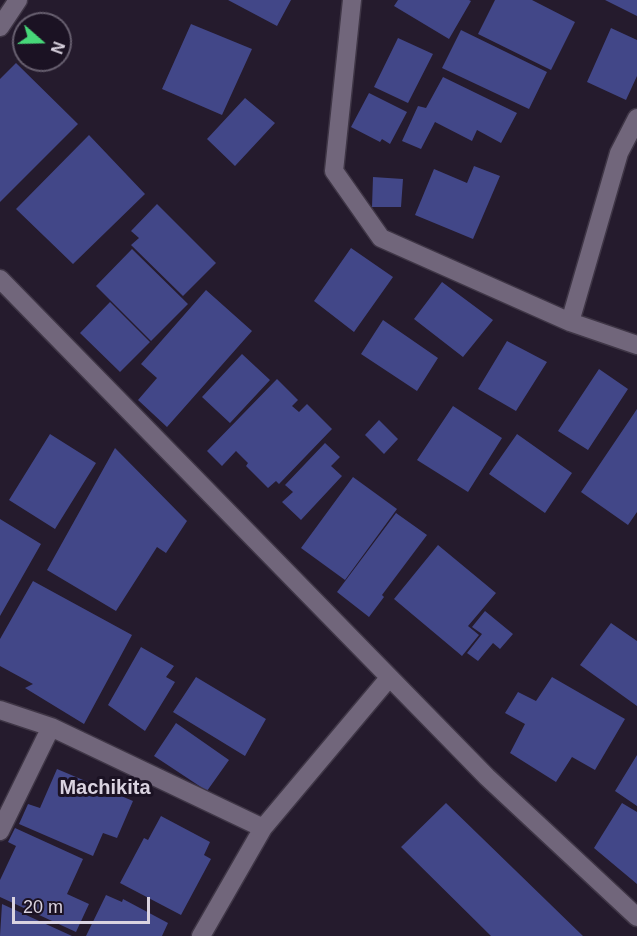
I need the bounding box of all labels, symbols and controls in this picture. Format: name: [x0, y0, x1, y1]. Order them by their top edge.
north arrow: [12, 12, 72, 72]
text: N: [48, 39, 67, 56]
district label: Machikita: [59, 776, 151, 800]
scale bar: [15, 885, 153, 923]
text: 20 m: [23, 897, 63, 917]

